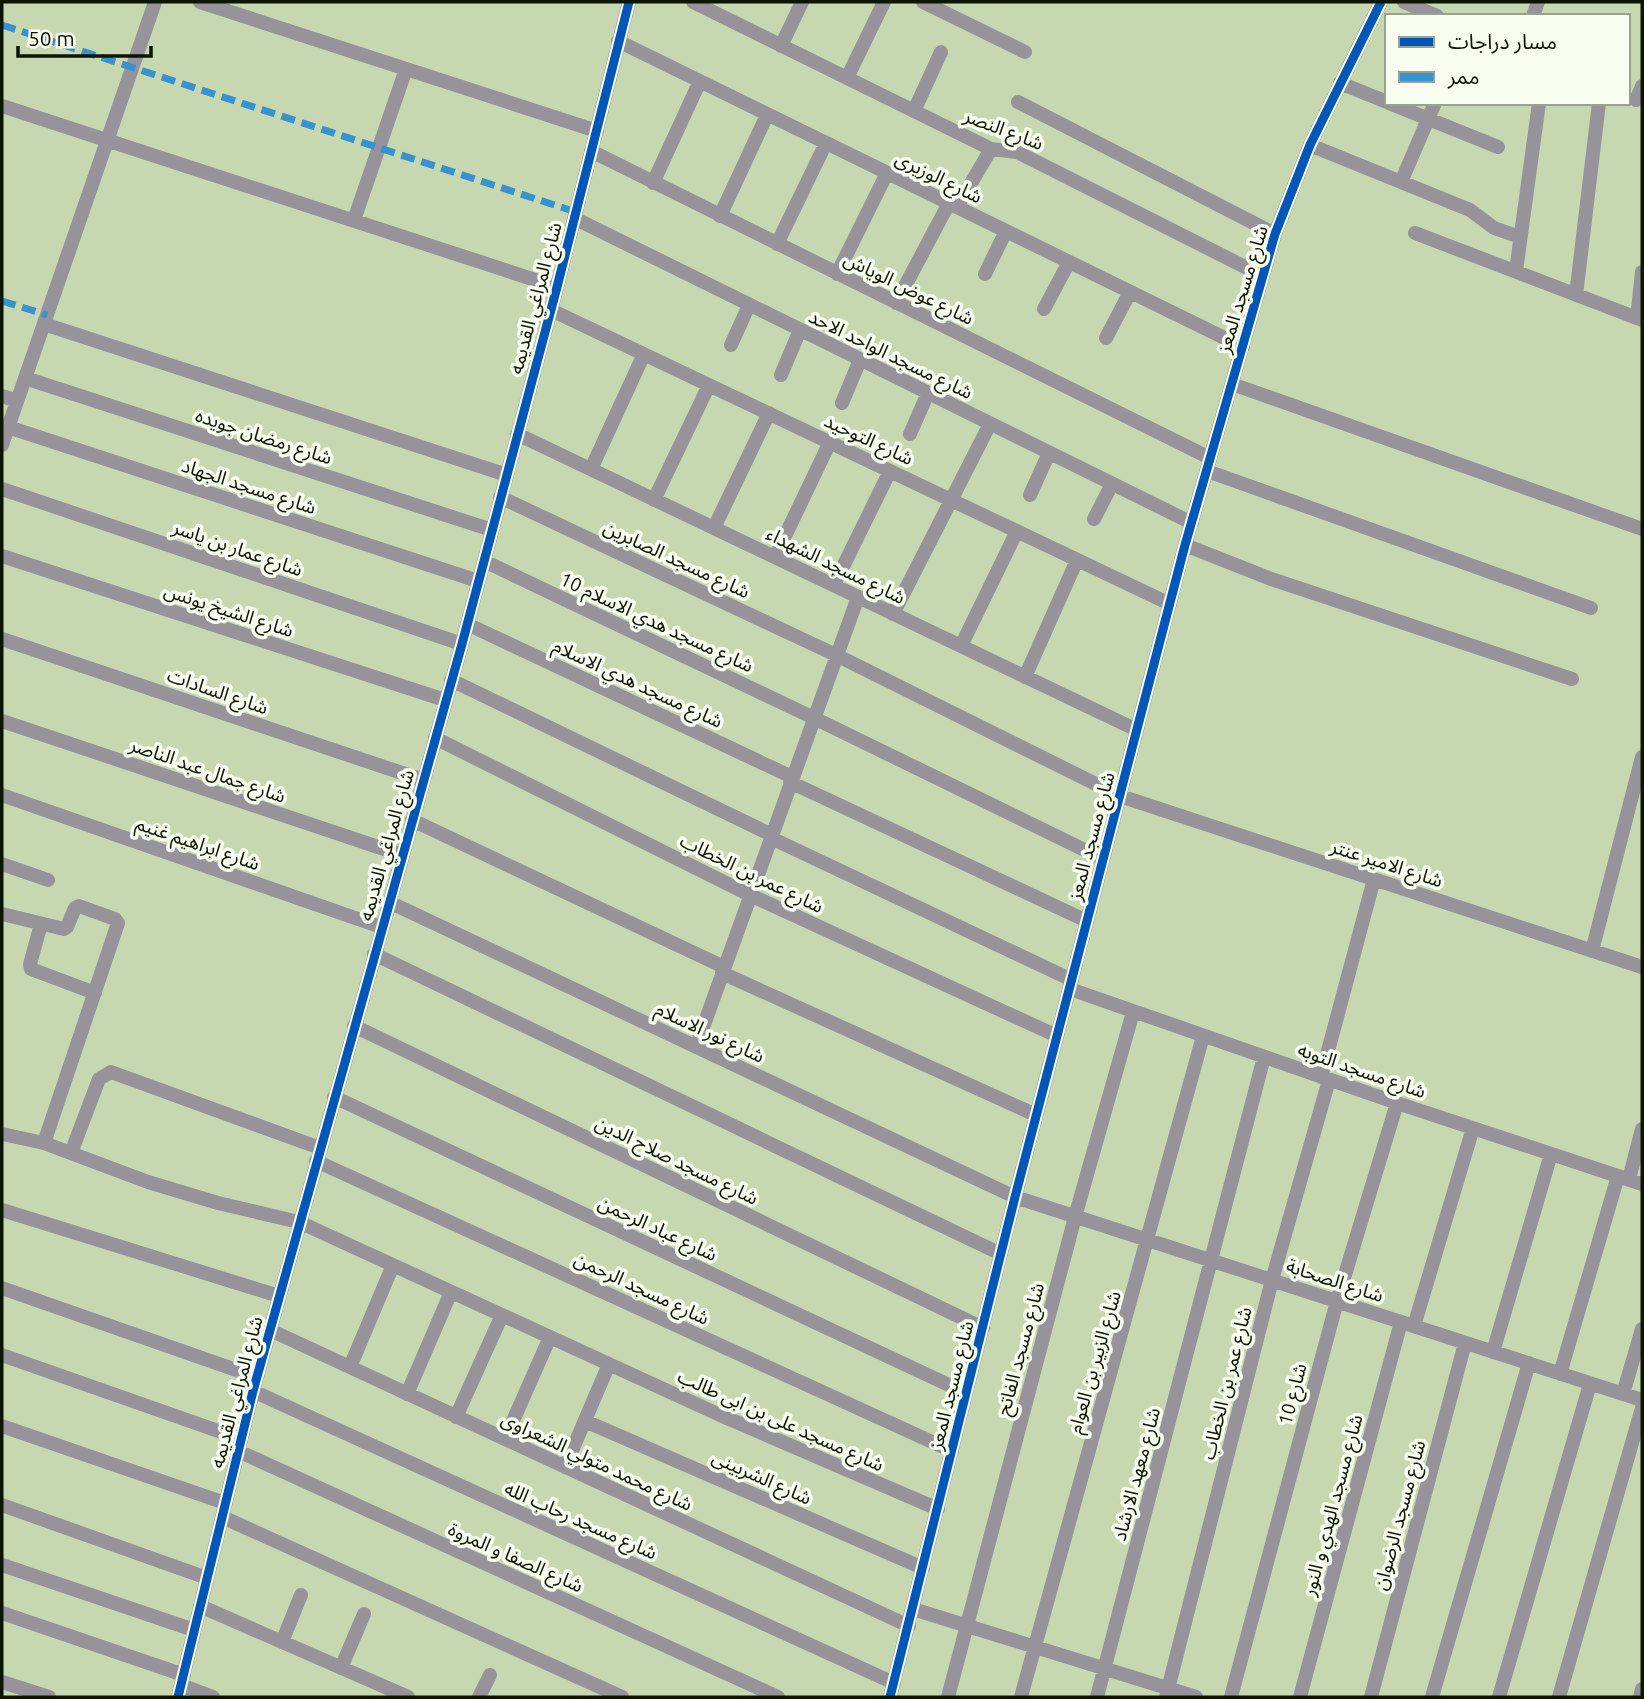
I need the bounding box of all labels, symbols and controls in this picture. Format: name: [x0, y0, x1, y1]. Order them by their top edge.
scale bar: [18, 14, 150, 58]
legend: [1385, 14, 1630, 105]
text: 50 m: [28, 26, 75, 50]
text: مسار دراجات: [1448, 29, 1557, 54]
text: ممر: [1447, 64, 1479, 89]
street label: شارع النصر: [959, 104, 1047, 157]
street label: شارع الوزيرى: [891, 147, 986, 210]
street label: شارع المراغي القديمه: [504, 220, 570, 377]
street label: شارع مسجد المعز: [1212, 223, 1275, 357]
street label: شارع عوض الوياش: [839, 247, 977, 332]
street label: شارع مسجد الواحد الاحد: [804, 305, 977, 406]
street label: شارع رمضان جويده: [192, 404, 335, 471]
street label: شارع التوحيد: [820, 409, 917, 472]
street label: شارع مسجد الجهاد: [178, 454, 319, 521]
street label: شارع عمار بن ياسر: [168, 515, 306, 583]
street label: شارع مسجد الصابرين: [599, 515, 754, 605]
street label: شارع مسجد الشهداء: [762, 522, 909, 611]
street label: شارع مسجد هدي الاسلام 10: [555, 568, 757, 680]
street label: شارع الشيخ يونس: [160, 579, 296, 645]
street label: شارع مسجد هدي الاسلام: [548, 634, 726, 736]
street label: شارع السادات: [164, 664, 271, 721]
street label: شارع جمال عبد الناصر: [125, 733, 289, 810]
street label: شارع المراغي القديمه: [354, 767, 422, 924]
street label: شارع مسجد المعز: [1063, 769, 1122, 904]
street label: شارع ابراهيم غنيم: [132, 812, 263, 878]
street label: شارع عمر بن الخطاب: [675, 829, 827, 920]
street label: شارع الامير عنتر: [1326, 834, 1446, 894]
street label: شارع نور الاسلام: [650, 997, 768, 1070]
street label: شارع مسجد التوبه: [1294, 1038, 1429, 1105]
street label: شارع مسجد صلاح الدين: [591, 1111, 762, 1212]
street label: شارع عباد الرحمن: [594, 1191, 721, 1268]
street label: شارع مسجد الرحمن: [570, 1247, 713, 1332]
street label: شارع الصحابة: [1283, 1254, 1386, 1309]
street label: شارع مسجد الفاتح: [992, 1280, 1052, 1419]
street label: شارع الزبير بن العوام: [1063, 1288, 1129, 1437]
street label: شارع عمر بن الخطاب: [1196, 1304, 1259, 1462]
street label: شارع المراغي القديمه: [205, 1314, 271, 1471]
street label: شارع مسجد المعز: [924, 1318, 981, 1453]
street label: شارع 10: [1273, 1361, 1314, 1428]
street label: شارع مسجد على بن ابى طالب: [673, 1365, 887, 1478]
street label: شارع معهد الارشاد: [1108, 1405, 1167, 1544]
street label: شارع محمد متولي الشعراوى: [496, 1407, 696, 1519]
street label: شارع مسجد الهدي و النور: [1297, 1412, 1371, 1600]
street label: شارع مسجد الرضوان: [1368, 1438, 1432, 1593]
street label: شارع الشربينى: [708, 1445, 815, 1511]
street label: شارع مسجد رحاب الله: [500, 1476, 661, 1566]
street label: شارع الصفا و المروة: [444, 1517, 587, 1599]

